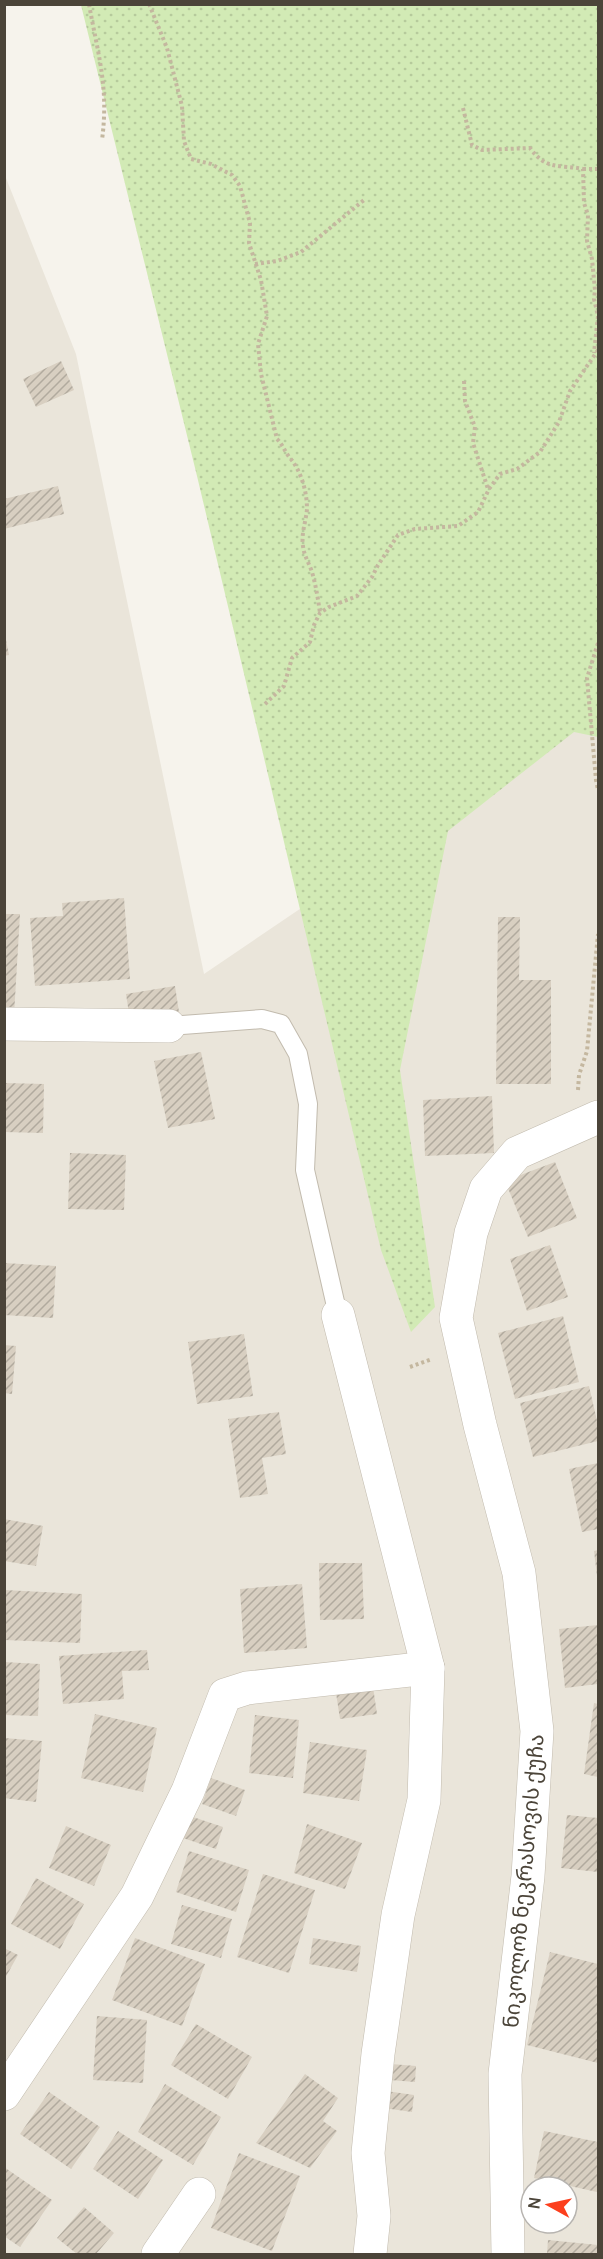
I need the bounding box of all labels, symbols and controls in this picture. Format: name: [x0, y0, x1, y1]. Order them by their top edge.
street label: ნიკოლოზ ნეკრასოვის ქუჩა: [496, 1733, 550, 2029]
north arrow: [519, 2175, 579, 2235]
text: N: [522, 2196, 546, 2210]

